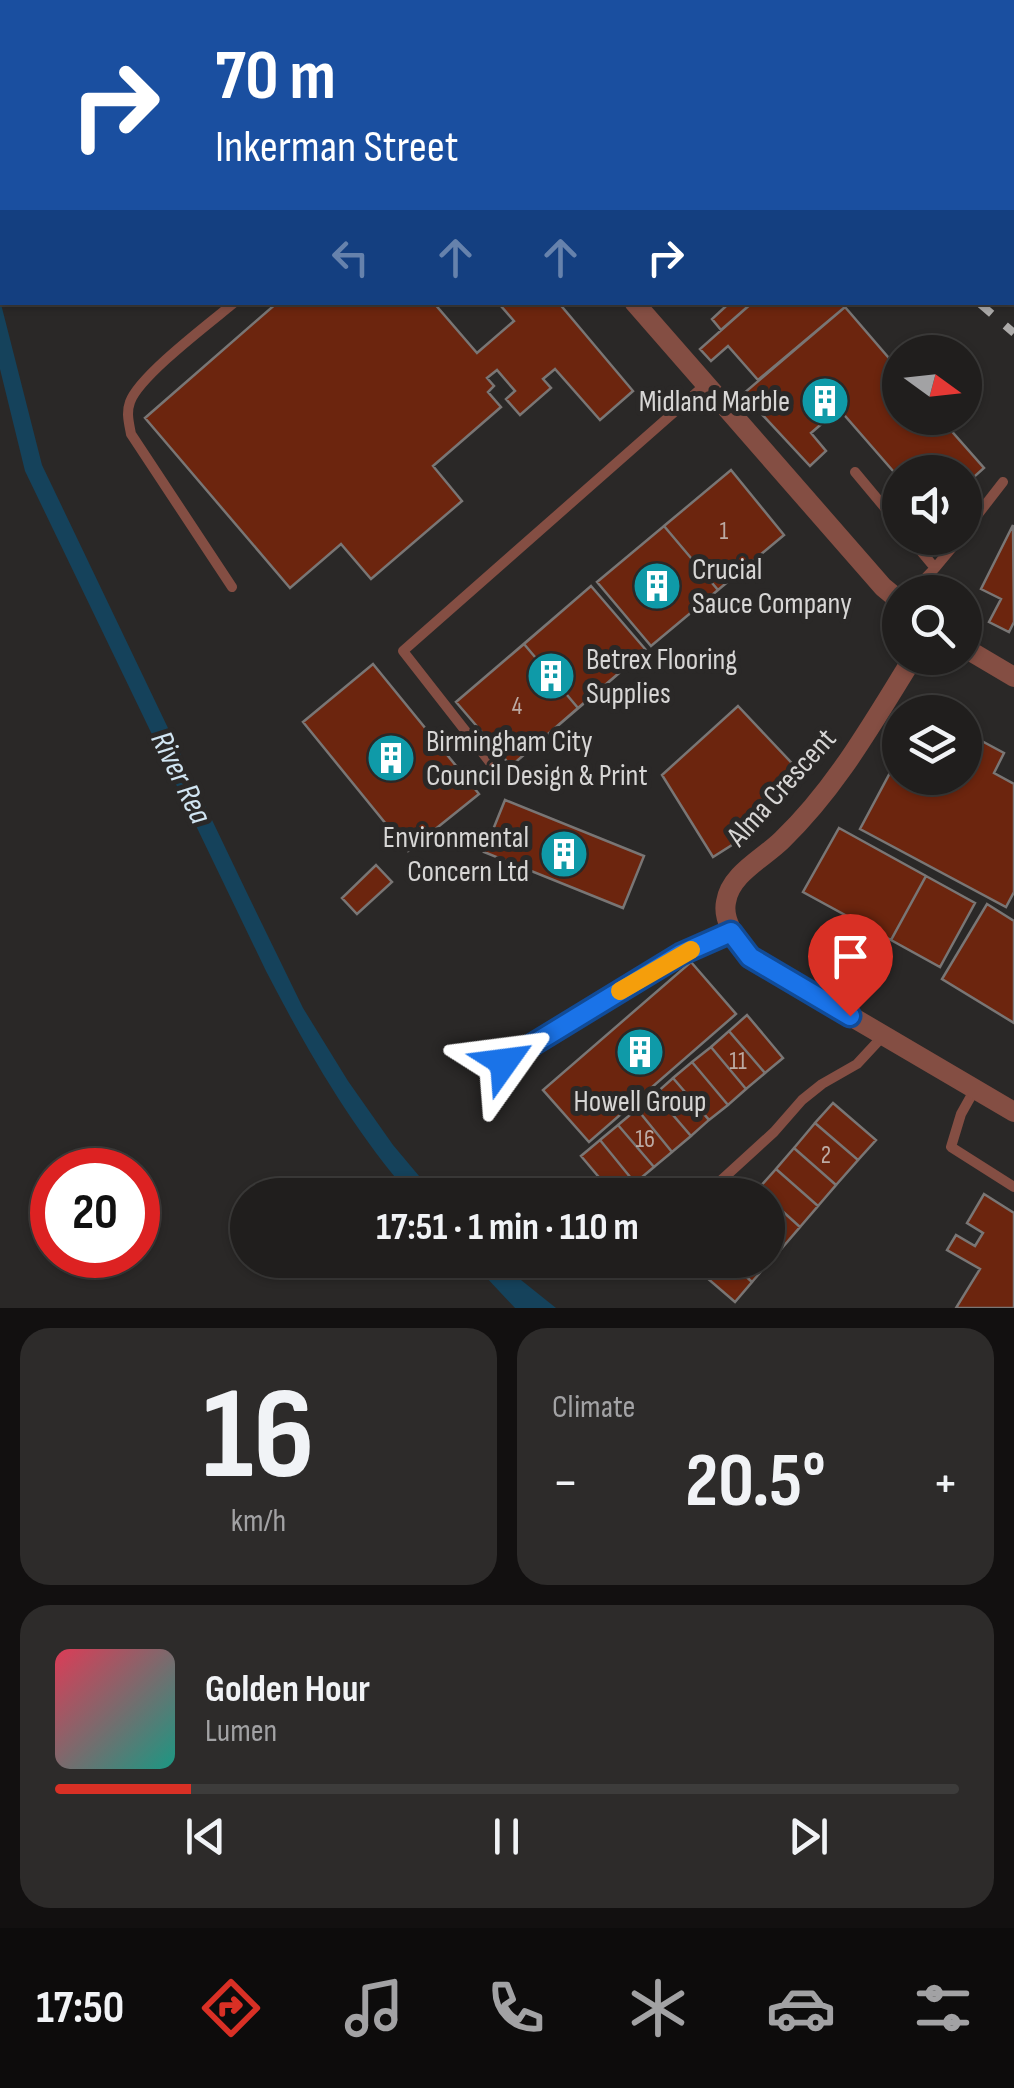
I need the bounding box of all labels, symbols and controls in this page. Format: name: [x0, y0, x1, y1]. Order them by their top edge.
text: 70 m: [215, 35, 336, 119]
icon: right: [50, 40, 180, 170]
text: Inkerman Street: [215, 120, 458, 175]
icon: left: [323, 230, 378, 285]
icon: ahead: [428, 230, 483, 285]
icon: ahead: [533, 230, 588, 285]
icon: right: [638, 230, 693, 285]
north arrow: [882, 335, 982, 435]
map controls: [882, 335, 982, 795]
building icon: Midland Marble: [799, 375, 851, 427]
place label: Midland Marble: [639, 384, 790, 420]
button: sound: [882, 455, 982, 555]
house number: 1: [720, 516, 729, 547]
place label: Crucial Sauce Company: [692, 552, 852, 622]
building icon: Crucial Sauce Company: [631, 560, 683, 612]
button: search: [882, 575, 982, 675]
place label: Betrex Flooring Supplies: [586, 642, 737, 712]
building icon: Betrex Flooring Supplies: [525, 650, 577, 702]
house number: 4: [512, 691, 522, 722]
button: layers: [882, 695, 982, 795]
street label: Alma Crescent: [719, 721, 844, 855]
place label: Birmingham City Council Design & Print: [426, 724, 648, 794]
water label: River Rea: [142, 725, 220, 830]
building icon: Birmingham City Council Design & Print: [365, 732, 417, 784]
place label: Environmental Concern Ltd: [383, 820, 529, 890]
building icon: Environmental Concern Ltd: [538, 828, 590, 880]
pin: [808, 914, 893, 1017]
icon: arrive: [823, 929, 878, 984]
position arrow: [452, 1010, 556, 1114]
building icon: Howell Group: [614, 1026, 666, 1078]
house number: 11: [729, 1046, 747, 1077]
place label: Howell Group: [574, 1084, 706, 1120]
house number: 16: [635, 1124, 655, 1155]
house number: 2: [821, 1140, 831, 1171]
speed limit sign: 20: [30, 1148, 160, 1278]
text: 17:51 · 1 min · 110 m: [376, 1205, 639, 1250]
text: 16: [202, 1359, 315, 1515]
text: Climate: [552, 1388, 635, 1427]
text: 20.5°: [685, 1437, 826, 1528]
text: −: [552, 1450, 579, 1517]
text: +: [932, 1450, 959, 1517]
text: km/h: [231, 1502, 286, 1541]
text: Golden Hour: [205, 1667, 370, 1712]
text: Lumen: [205, 1712, 277, 1751]
icon: previous: [178, 1809, 233, 1864]
icon: pause: [479, 1809, 534, 1864]
icon: next: [781, 1809, 836, 1864]
icon: directions: [196, 1973, 266, 2043]
icon: music: [339, 1973, 409, 2043]
icon: phone: [481, 1973, 551, 2043]
icon: climate: [623, 1973, 693, 2043]
icon: car: [766, 1973, 836, 2043]
icon: filters: [908, 1973, 978, 2043]
text: 17:50: [36, 1981, 124, 2036]

